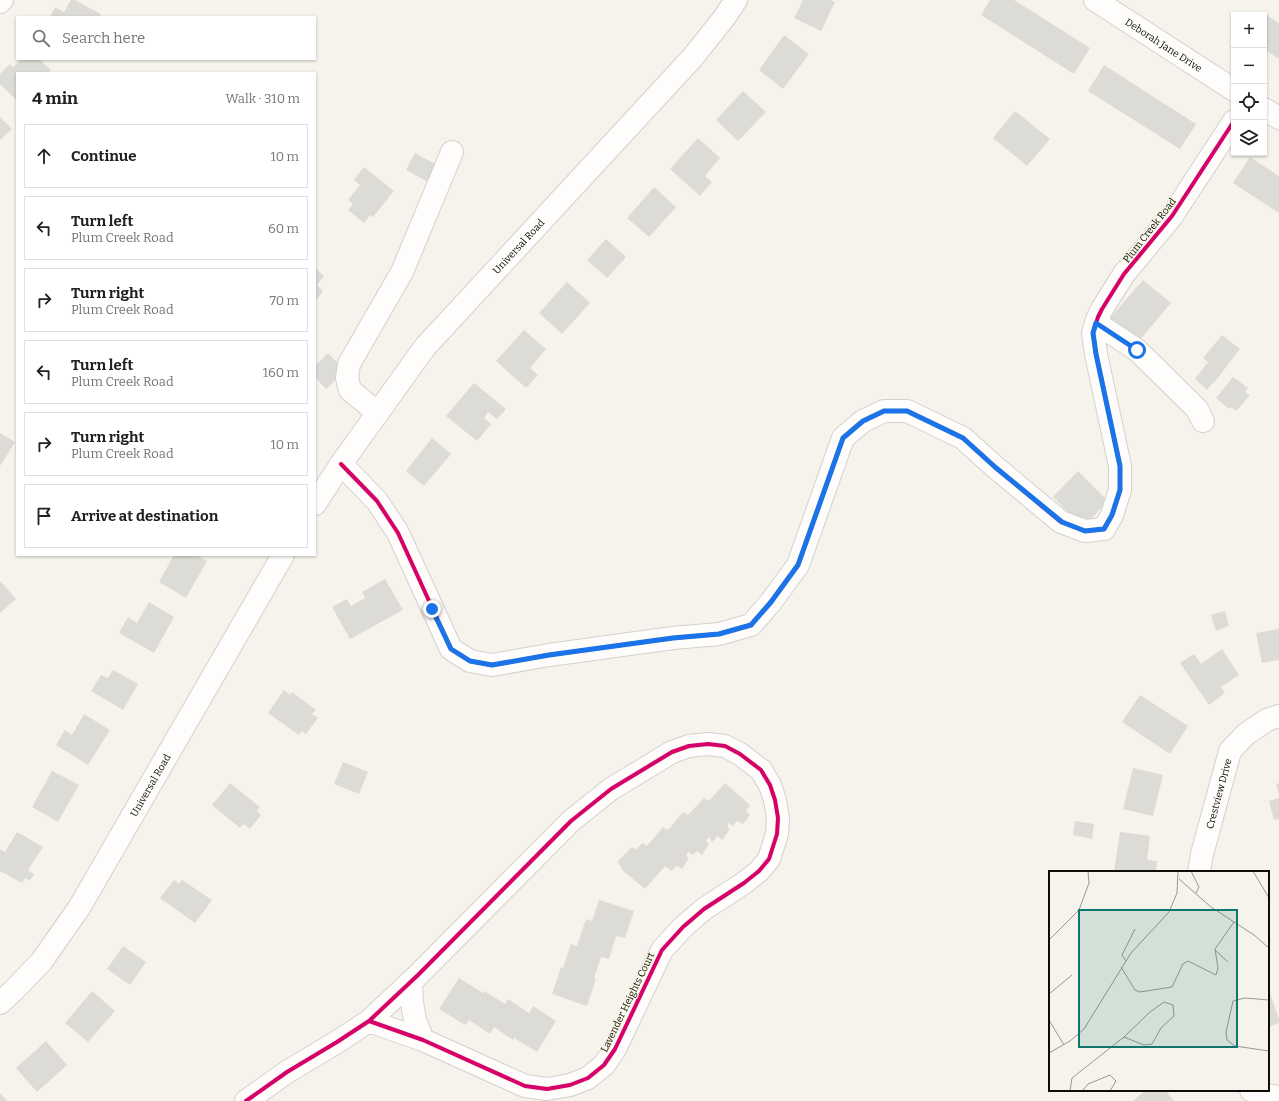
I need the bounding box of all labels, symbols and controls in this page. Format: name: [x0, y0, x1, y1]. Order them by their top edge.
map controls: [1231, 12, 1267, 156]
button: +: [1231, 12, 1267, 48]
search box: [16, 16, 316, 60]
street label: Deborah Jane Drive: [1123, 16, 1204, 75]
icon: search: [30, 27, 52, 49]
text: Search here: [62, 29, 145, 47]
button: −: [1231, 48, 1267, 84]
button: locate: [1231, 84, 1267, 120]
text: 4 min: [32, 88, 78, 109]
text: Walk · 310 m: [226, 91, 300, 106]
button: layers: [1231, 120, 1267, 156]
icon: ahead: [33, 145, 55, 167]
text: Continue: [71, 147, 137, 165]
text: 10 m: [270, 149, 299, 164]
street label: Plum Creek Road: [1121, 196, 1179, 265]
text: Turn left: [71, 212, 133, 230]
icon: left: [33, 217, 55, 239]
street label: Universal Road: [491, 217, 547, 277]
text: 60 m: [268, 221, 299, 236]
text: Plum Creek Road: [71, 230, 174, 245]
text: Turn right: [71, 284, 144, 302]
icon: right: [33, 289, 55, 311]
text: 70 m: [269, 293, 299, 308]
text: Plum Creek Road: [71, 302, 174, 317]
route start: [1128, 341, 1146, 359]
text: Turn left: [71, 356, 133, 374]
icon: left: [33, 361, 55, 383]
text: 160 m: [263, 365, 299, 380]
text: Plum Creek Road: [71, 374, 174, 389]
text: Turn right: [71, 428, 144, 446]
icon: right: [33, 433, 55, 455]
text: 10 m: [270, 437, 299, 452]
text: Plum Creek Road: [71, 446, 174, 461]
icon: arrive: [33, 505, 55, 527]
text: Arrive at destination: [71, 507, 218, 525]
route end: [423, 600, 441, 618]
street label: Universal Road: [128, 752, 174, 819]
street label: Crestview Drive: [1204, 757, 1235, 830]
inset map: [1049, 871, 1269, 1091]
street label: Lavender Heights Court: [598, 950, 658, 1054]

